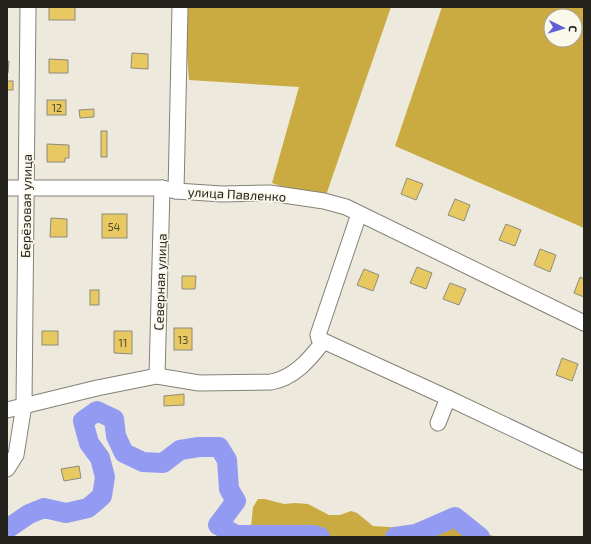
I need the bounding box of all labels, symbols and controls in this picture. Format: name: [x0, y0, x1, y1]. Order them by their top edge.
north arrow: [543, 8, 583, 48]
text: С: [567, 25, 580, 33]
house number: 12: [52, 101, 62, 114]
street label: Берёзовая улица: [17, 154, 35, 258]
street label: улица Павленко: [187, 183, 287, 205]
house number: 54: [108, 220, 121, 233]
street label: Северная улица: [150, 233, 170, 331]
house number: 13: [178, 333, 188, 346]
house number: 11: [119, 336, 127, 349]

